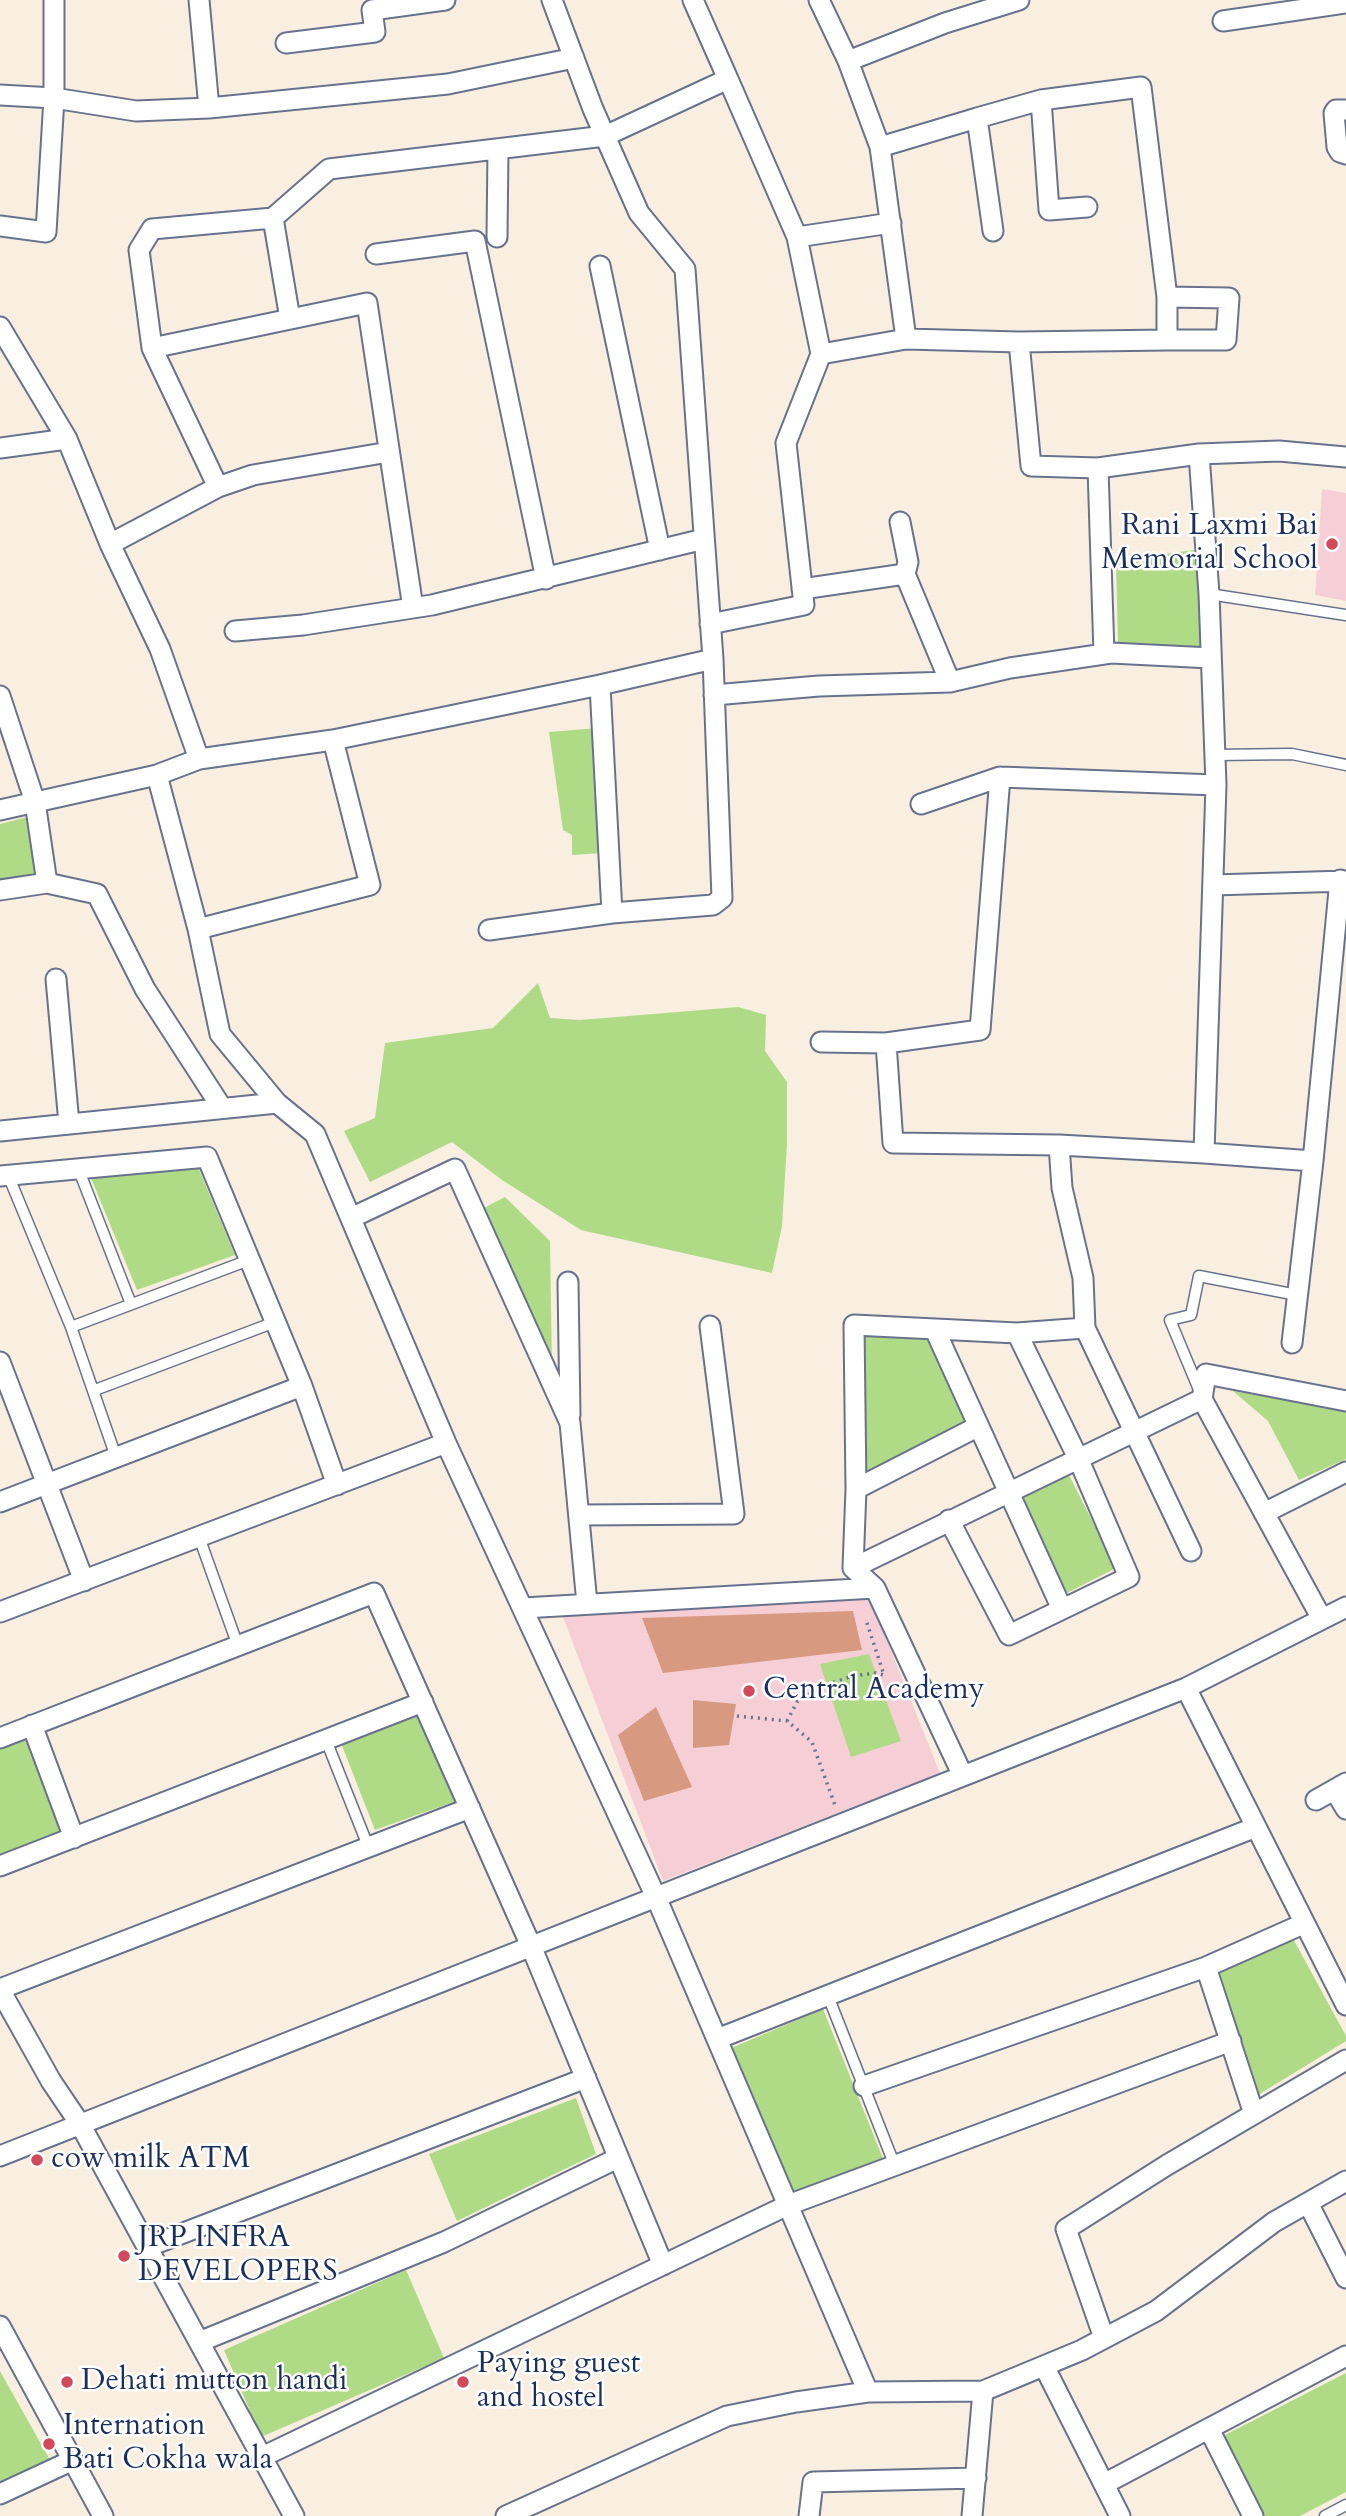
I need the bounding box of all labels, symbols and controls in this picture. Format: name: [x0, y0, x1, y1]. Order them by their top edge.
place label: Rani Laxmi Bai Memorial School: [1101, 509, 1318, 580]
marker: Rani Laxmi Bai Memorial School: [1324, 536, 1340, 552]
place label: Central Academy: [763, 1673, 984, 1709]
marker: Central Academy: [741, 1683, 757, 1699]
place label: cow milk ATM: [51, 2142, 250, 2178]
marker: cow milk ATM: [29, 2152, 45, 2168]
place label: JRP INFRA DEVELOPERS: [138, 2221, 338, 2292]
marker: JRP INFRA DEVELOPERS: [116, 2248, 132, 2264]
place label: Paying guest and hostel: [477, 2347, 640, 2418]
place label: Dehati mutton handi: [81, 2364, 347, 2400]
marker: Dehati mutton handi: [59, 2374, 75, 2390]
marker: Paying guest and hostel: [455, 2374, 471, 2390]
place label: Internation Bati Cokha wala: [63, 2409, 273, 2480]
marker: Internation Bati Cokha wala: [41, 2436, 57, 2452]

